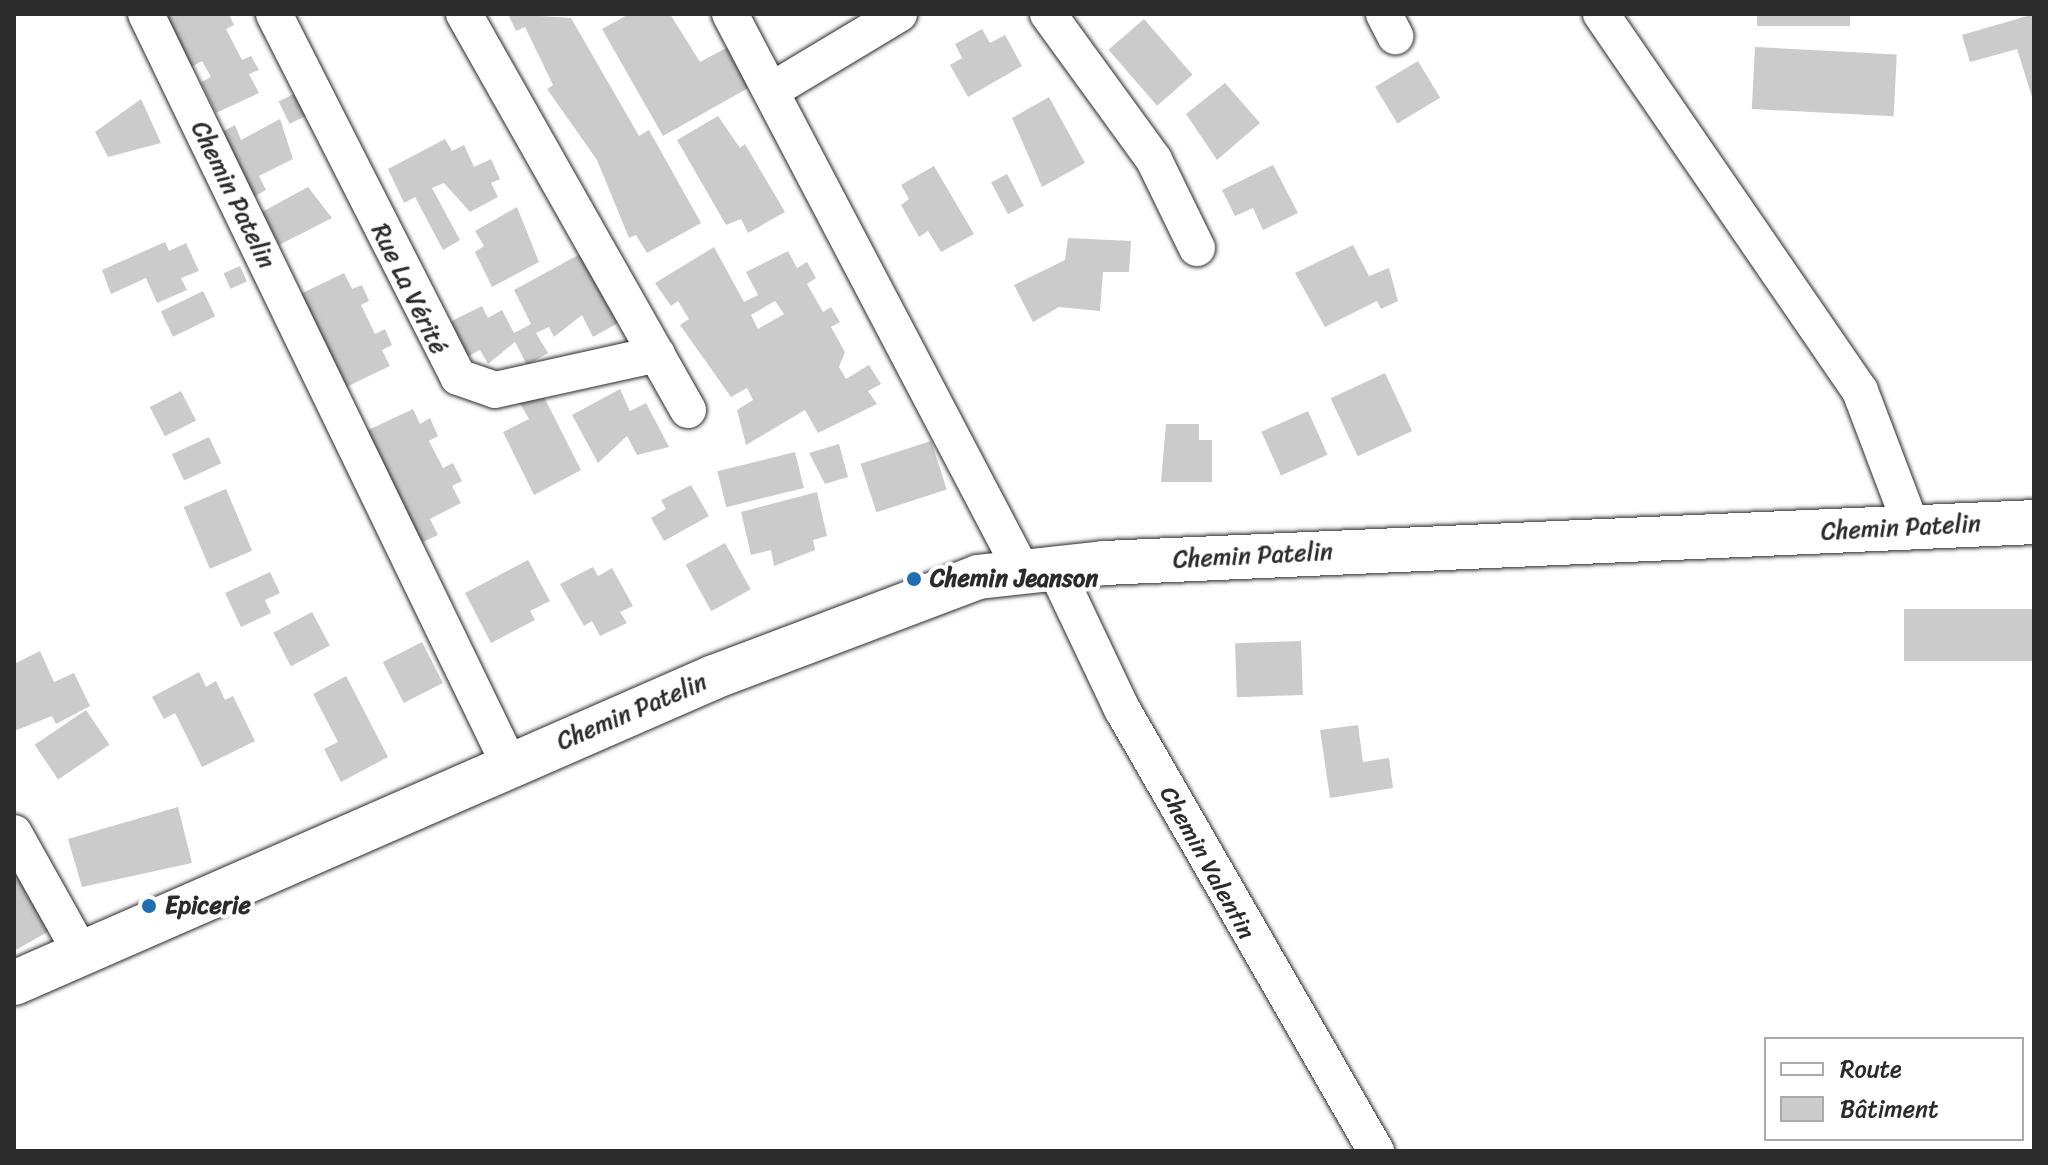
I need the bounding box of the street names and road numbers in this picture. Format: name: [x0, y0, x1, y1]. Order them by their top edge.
street label: Chemin Patelin: [185, 117, 281, 273]
street label: Rue La Vérité: [366, 220, 452, 358]
street label: Chemin Patelin: [1820, 509, 1982, 547]
street label: Chemin Patelin: [1172, 537, 1334, 575]
street label: Chemin Patelin: [553, 667, 711, 757]
street label: Chemin Valentin: [1153, 782, 1261, 944]

